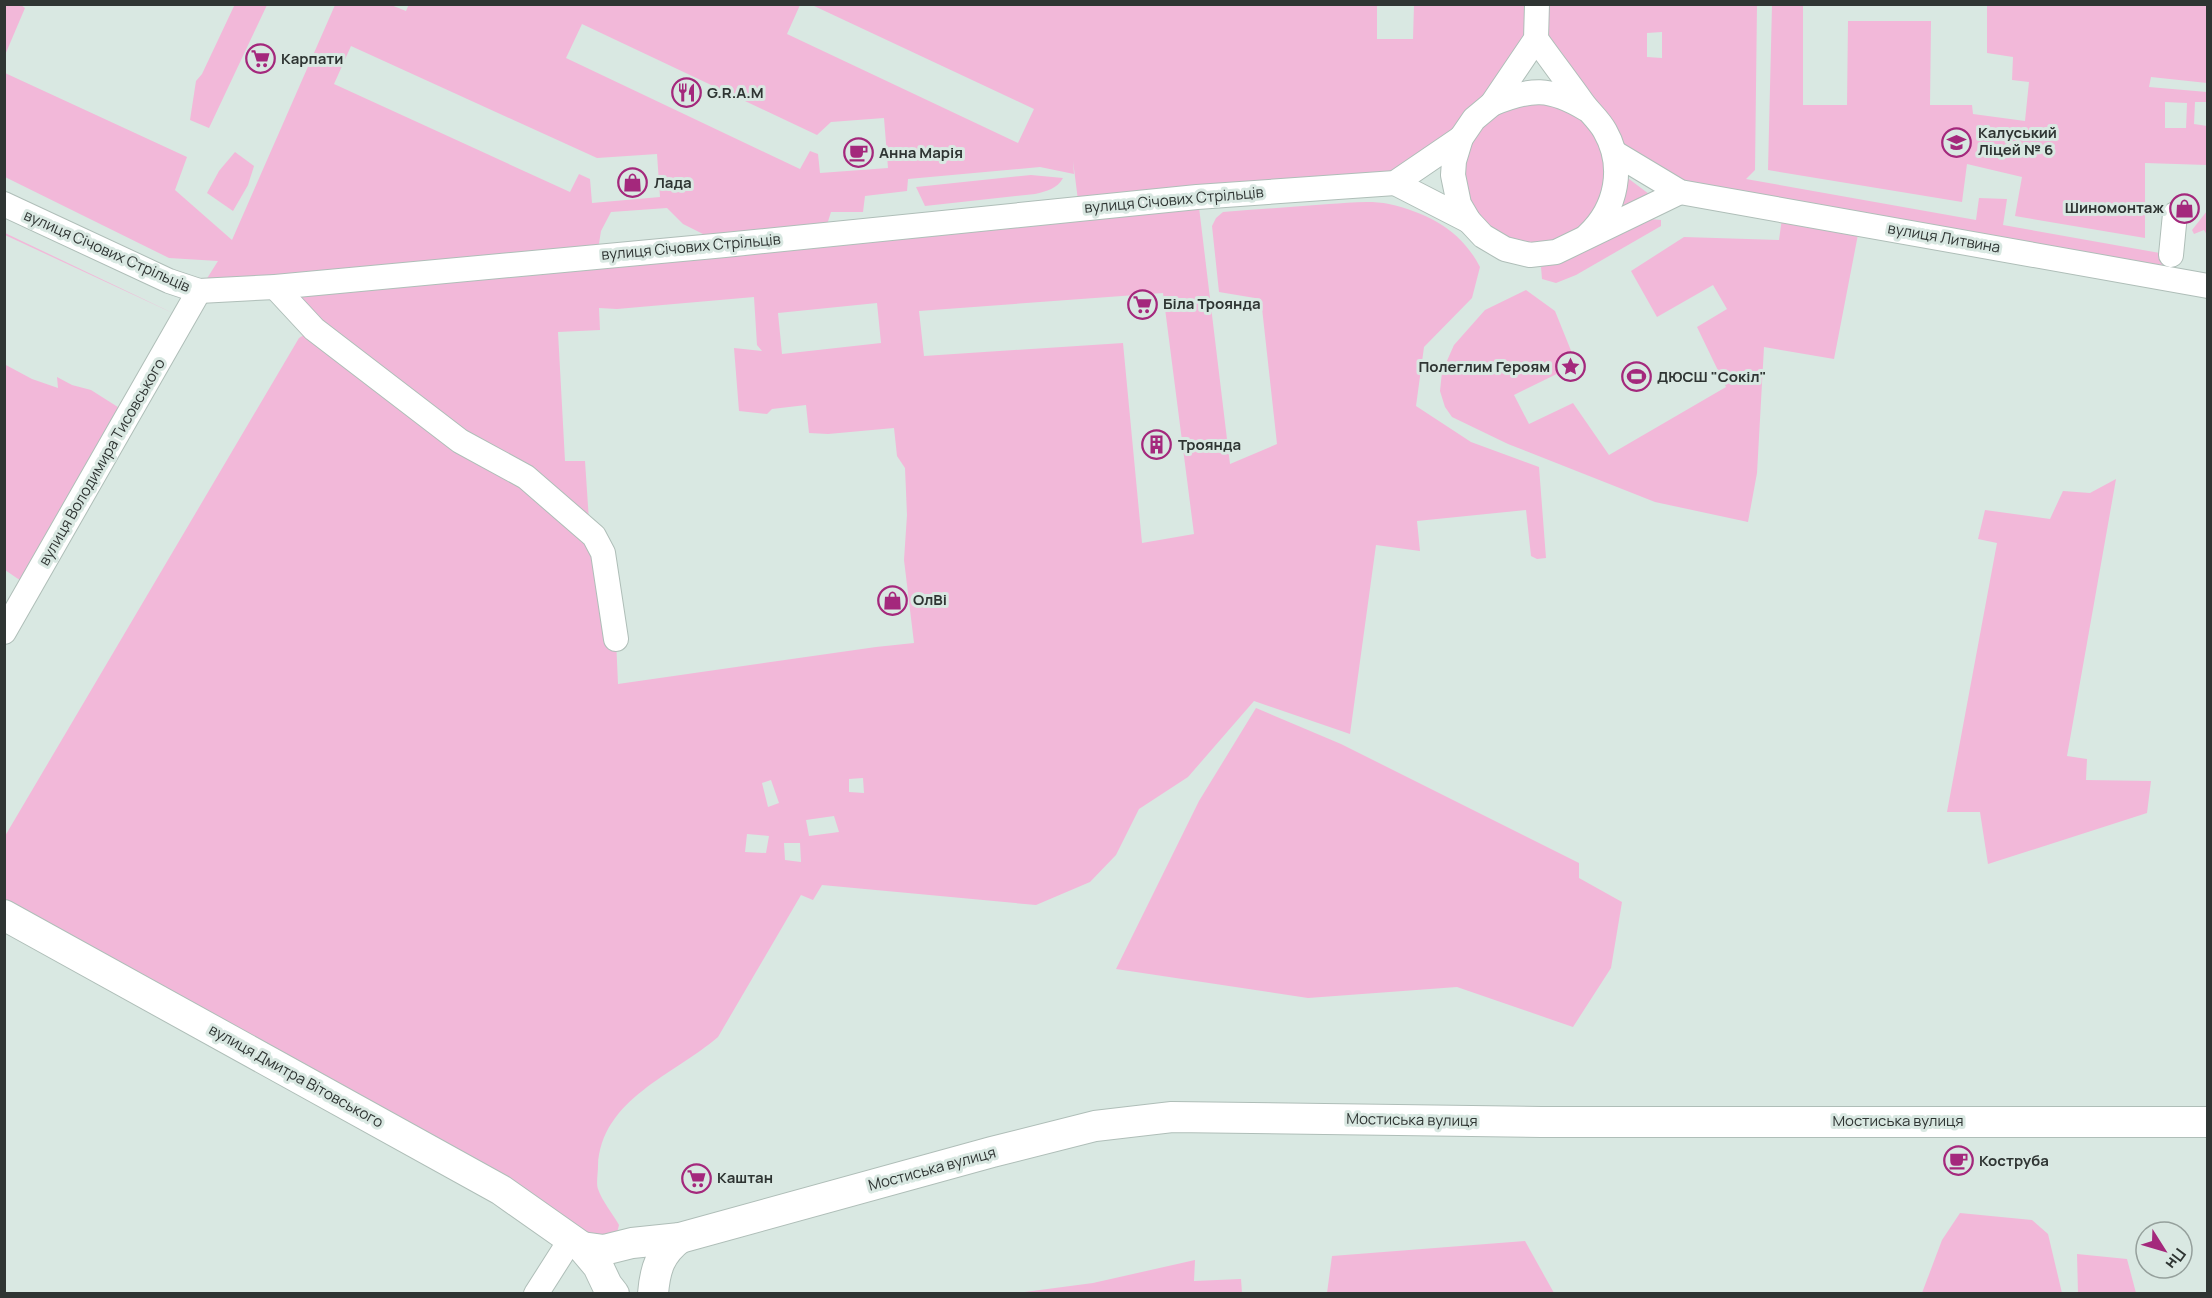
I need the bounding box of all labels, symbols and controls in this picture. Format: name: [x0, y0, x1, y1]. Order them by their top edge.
supermarket icon: Карпати: [244, 43, 276, 75]
place label: Карпати: [281, 48, 343, 69]
restaurant icon: G.R.A.M: [670, 77, 702, 109]
place label: G.R.A.M: [707, 82, 764, 103]
place label: Калуський Ліцей № 6: [1978, 122, 2057, 160]
school or university icon: Калуський Ліцей № 6: [1941, 126, 1973, 158]
cafe icon: Анна Марія: [842, 137, 874, 169]
place label: Анна Марія: [879, 142, 963, 163]
shop icon: Лада: [617, 167, 649, 199]
place label: Лада: [654, 172, 692, 193]
street label: вулиця Січових Стрільців: [1083, 181, 1265, 218]
shop icon: Шиномонтаж: [2169, 192, 2201, 224]
place label: Шиномонтаж: [2065, 197, 2165, 218]
street label: вулиця Січових Стрільців: [21, 204, 194, 297]
street label: вулиця Литвина: [1886, 217, 2002, 258]
street label: вулиця Січових Стрільців: [600, 228, 782, 265]
supermarket icon: Біла Троянда: [1126, 288, 1158, 320]
place label: Біла Троянда: [1163, 293, 1261, 314]
place icon: Полеглим Героям: [1555, 351, 1587, 383]
street label: вулиця Володимира Тисовського: [33, 354, 170, 569]
place label: Полеглим Героям: [1418, 356, 1550, 377]
sports icon: ДЮСШ "Сокіл": [1620, 361, 1652, 393]
place label: ДЮСШ "Сокіл": [1657, 366, 1766, 387]
building icon: Троянда: [1141, 429, 1173, 461]
place label: Троянда: [1178, 434, 1241, 455]
shop icon: ОлВі: [876, 584, 908, 616]
place label: ОлВі: [913, 589, 947, 610]
street label: вулиця Дмитра Вітовського: [205, 1019, 387, 1132]
street label: Мостиська вулиця: [1346, 1108, 1478, 1131]
street label: Мостиська вулиця: [1832, 1110, 1964, 1131]
street label: Мостиська вулиця: [866, 1141, 998, 1196]
cafe icon: Коструба: [1942, 1145, 1974, 1177]
place label: Коструба: [1979, 1150, 2049, 1171]
supermarket icon: Каштан: [680, 1162, 712, 1194]
place label: Каштан: [717, 1167, 773, 1188]
north arrow: [2134, 1220, 2194, 1280]
text: Пн: [2161, 1244, 2191, 1274]

